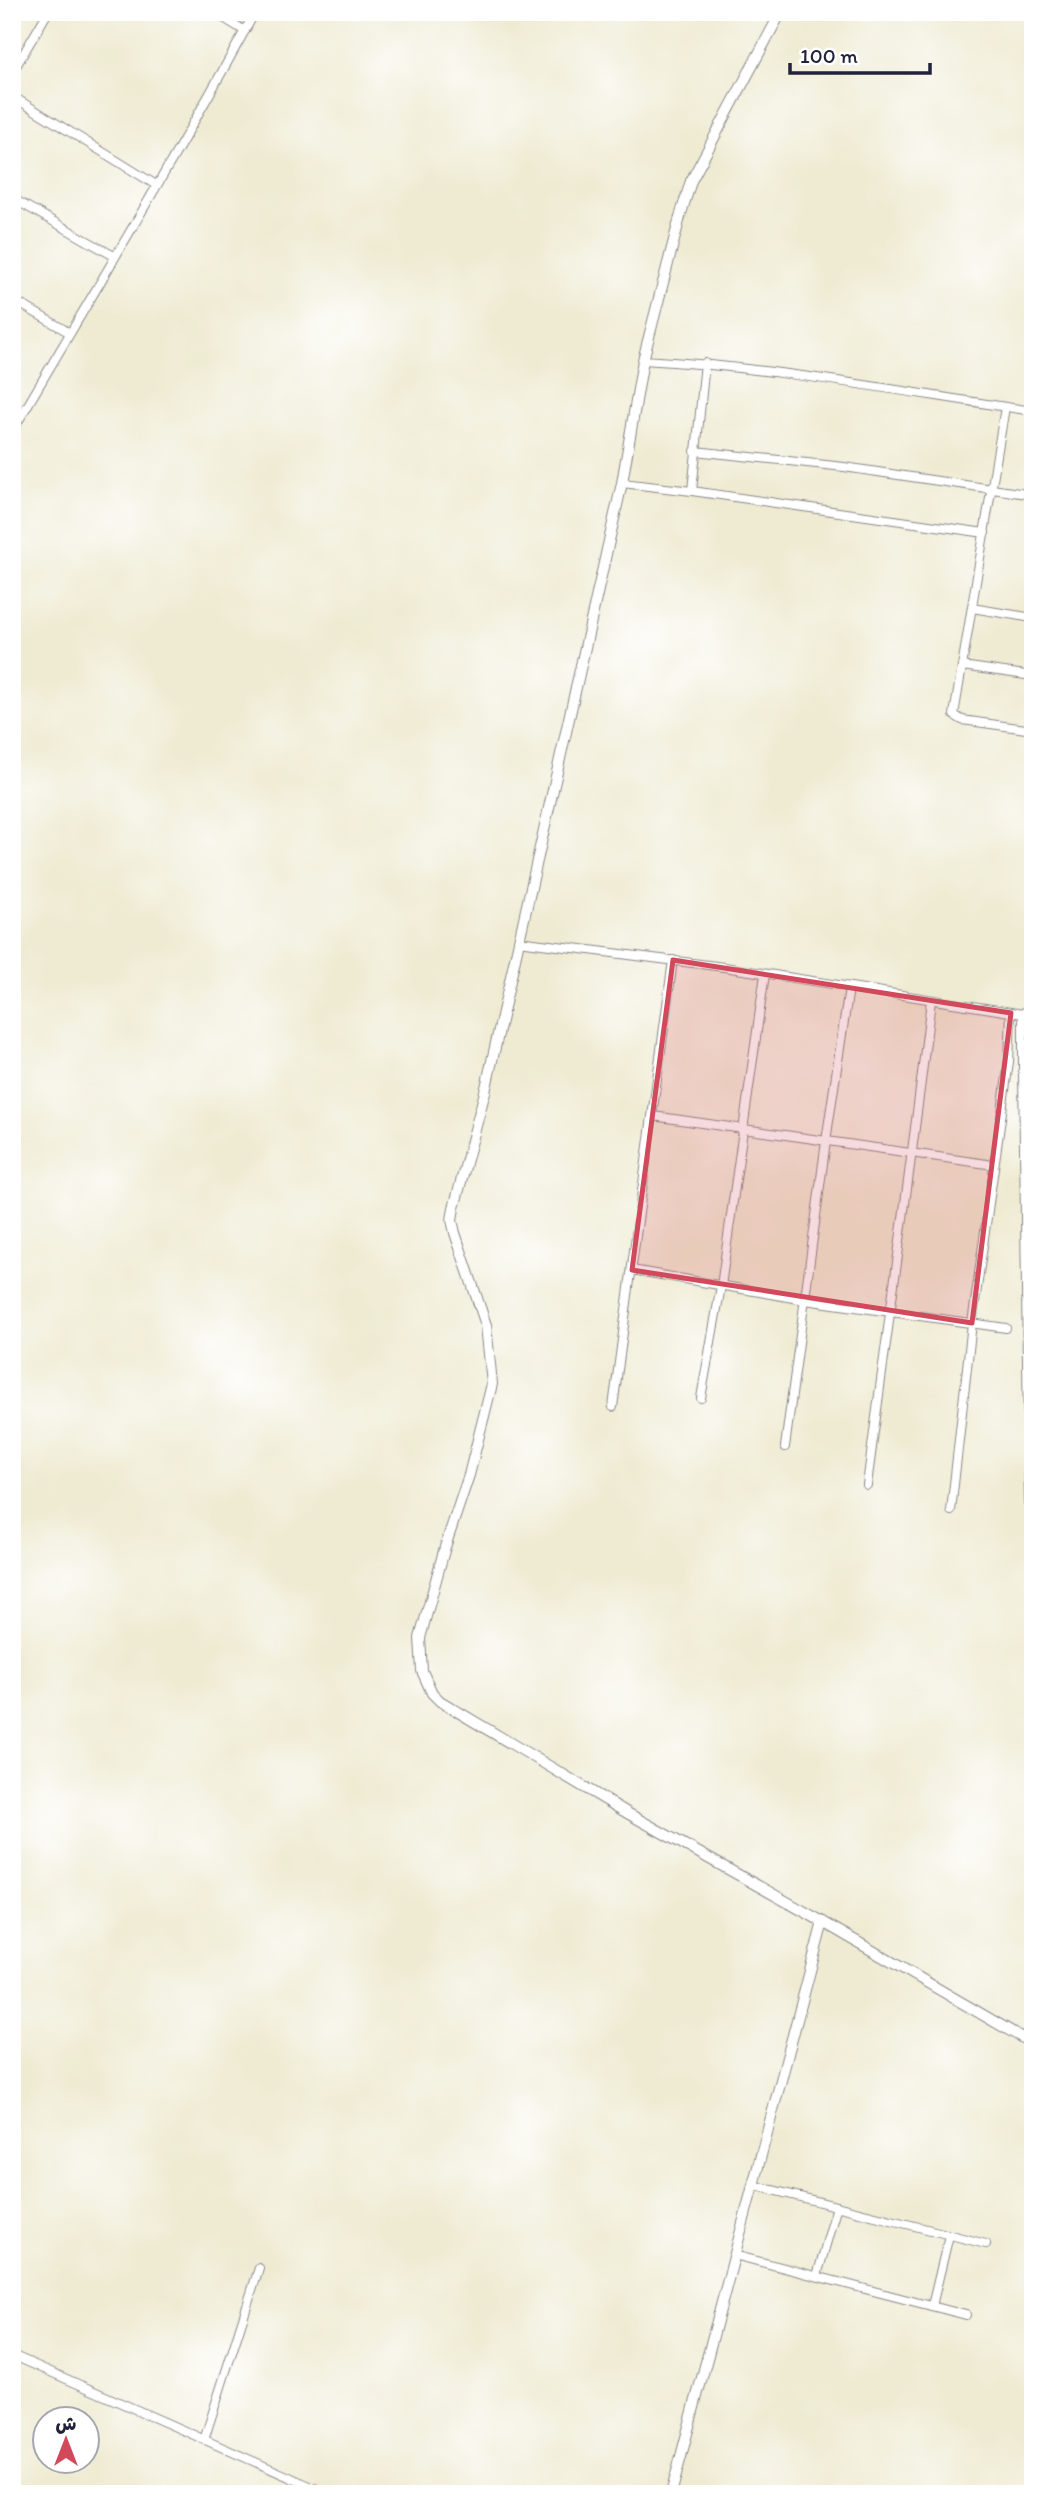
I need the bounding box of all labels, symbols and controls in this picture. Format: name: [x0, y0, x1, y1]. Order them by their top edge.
scale bar: [790, 32, 930, 76]
text: 100 m: [800, 43, 858, 68]
north arrow: [32, 2404, 102, 2474]
text: ش: [56, 2412, 77, 2435]

